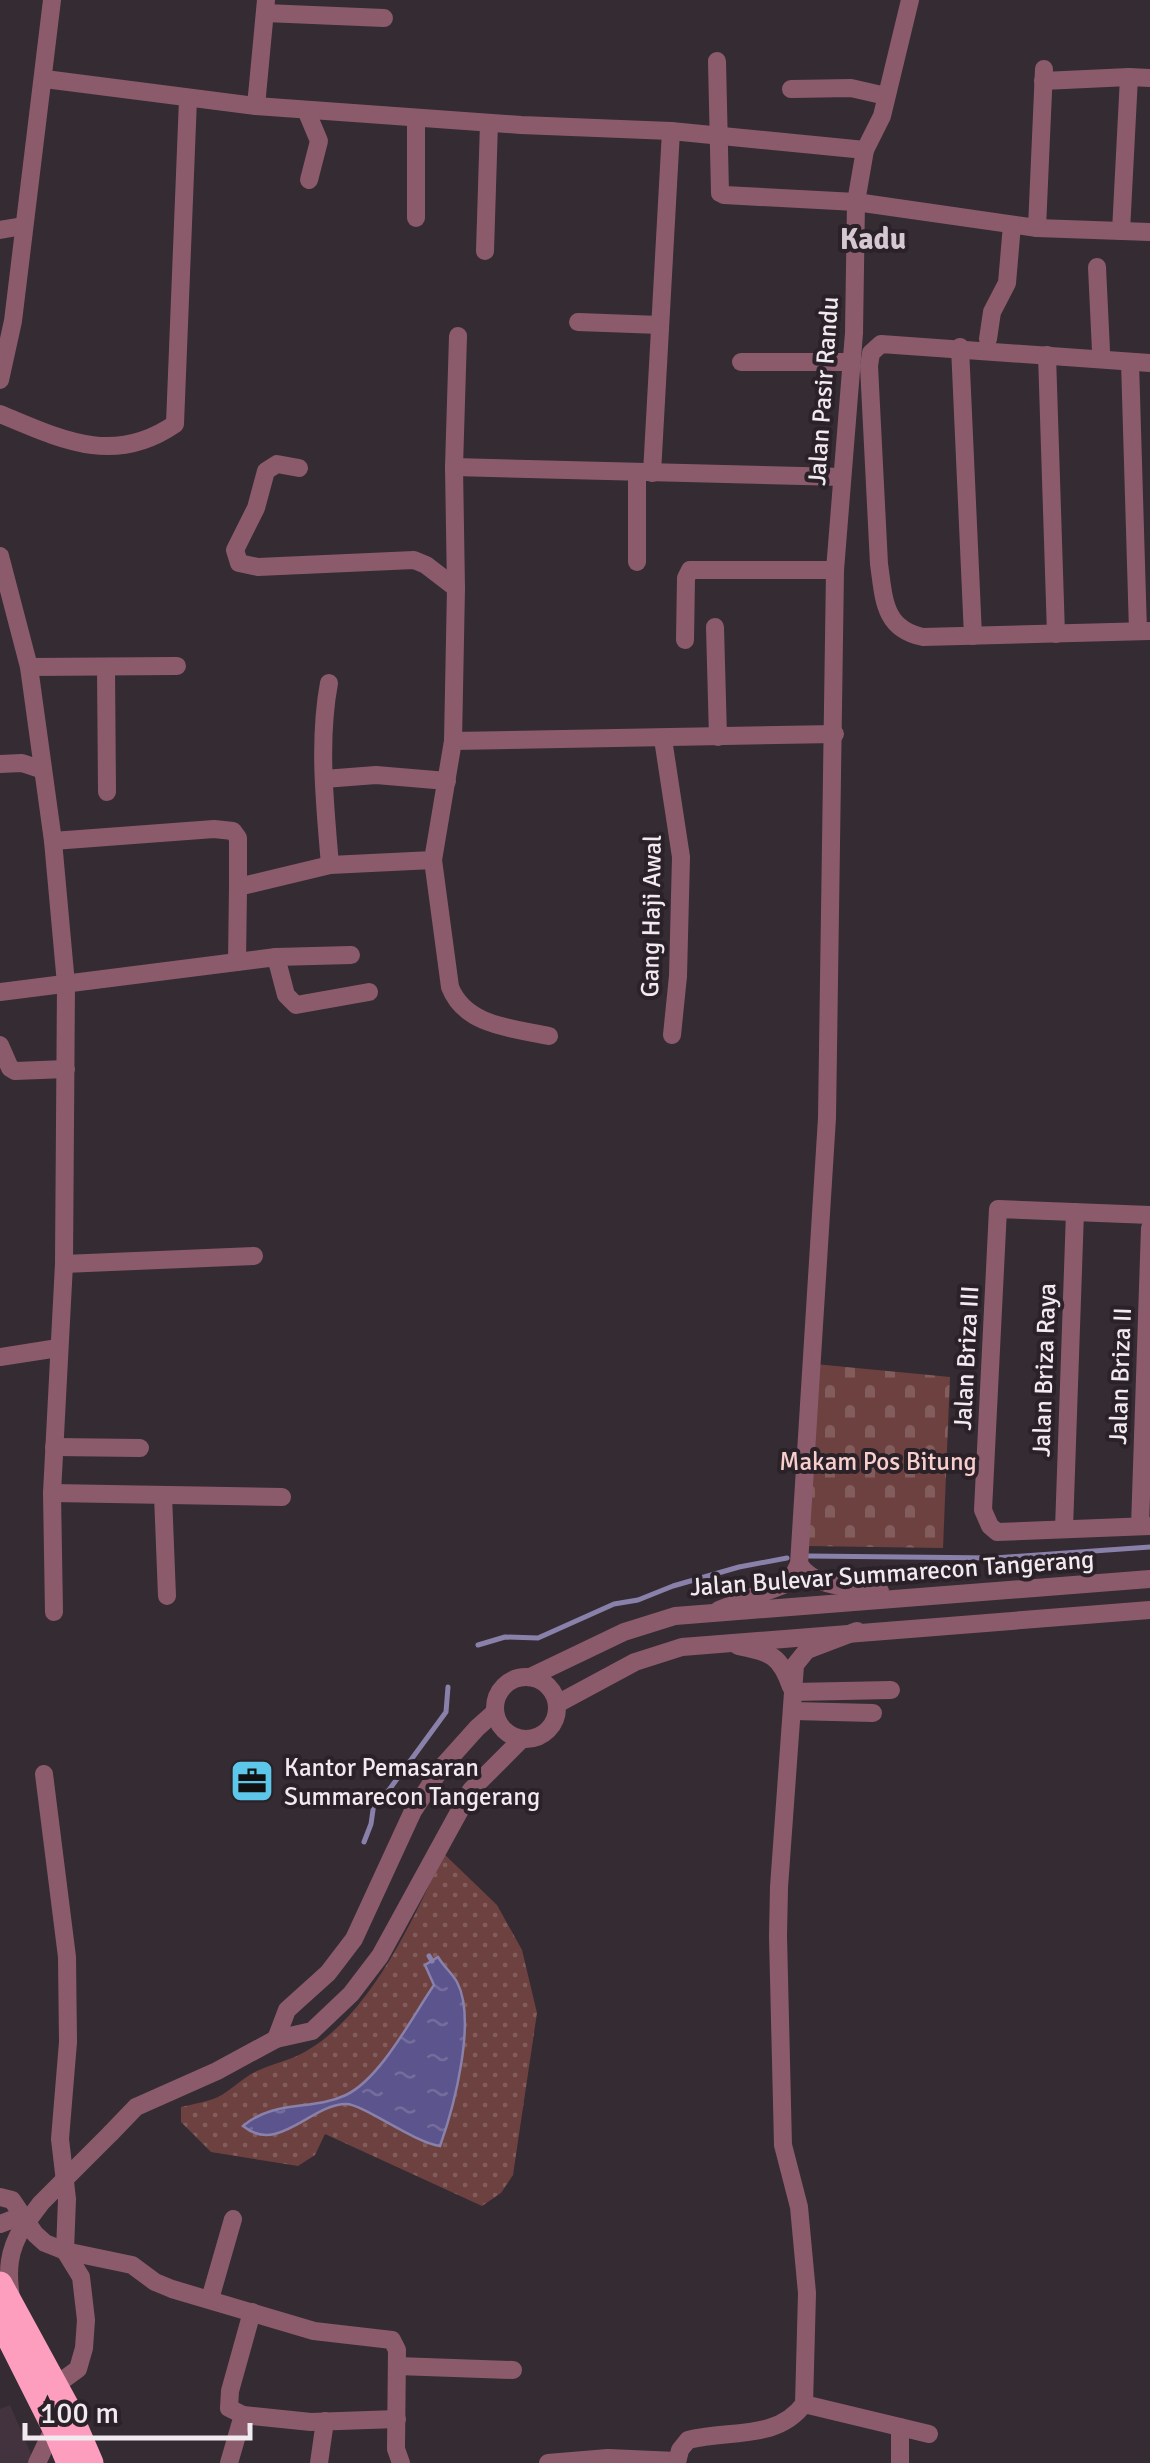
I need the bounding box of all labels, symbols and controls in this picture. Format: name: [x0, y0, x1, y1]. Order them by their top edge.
district label: Kadu: [840, 221, 906, 258]
street label: Jalan Pasir Randu: [801, 296, 845, 486]
street label: Gang Haji Awal: [634, 834, 668, 998]
street label: Jalan Briza Raya: [1025, 1282, 1063, 1458]
street label: Jalan Briza III: [947, 1285, 985, 1431]
street label: Jalan Briza II: [1102, 1307, 1138, 1445]
park label: Makam Pos Bitung: [779, 1446, 977, 1477]
street label: Jalan Bulevar Summarecon Tangerang: [689, 1543, 1095, 1603]
place label: Kantor Pemasaran Summarecon Tangerang: [284, 1752, 540, 1812]
office icon: Kantor Pemasaran Summarecon Tangerang: [229, 1758, 275, 1804]
scale bar: [25, 2378, 250, 2440]
text: 100 m: [40, 2395, 119, 2432]

